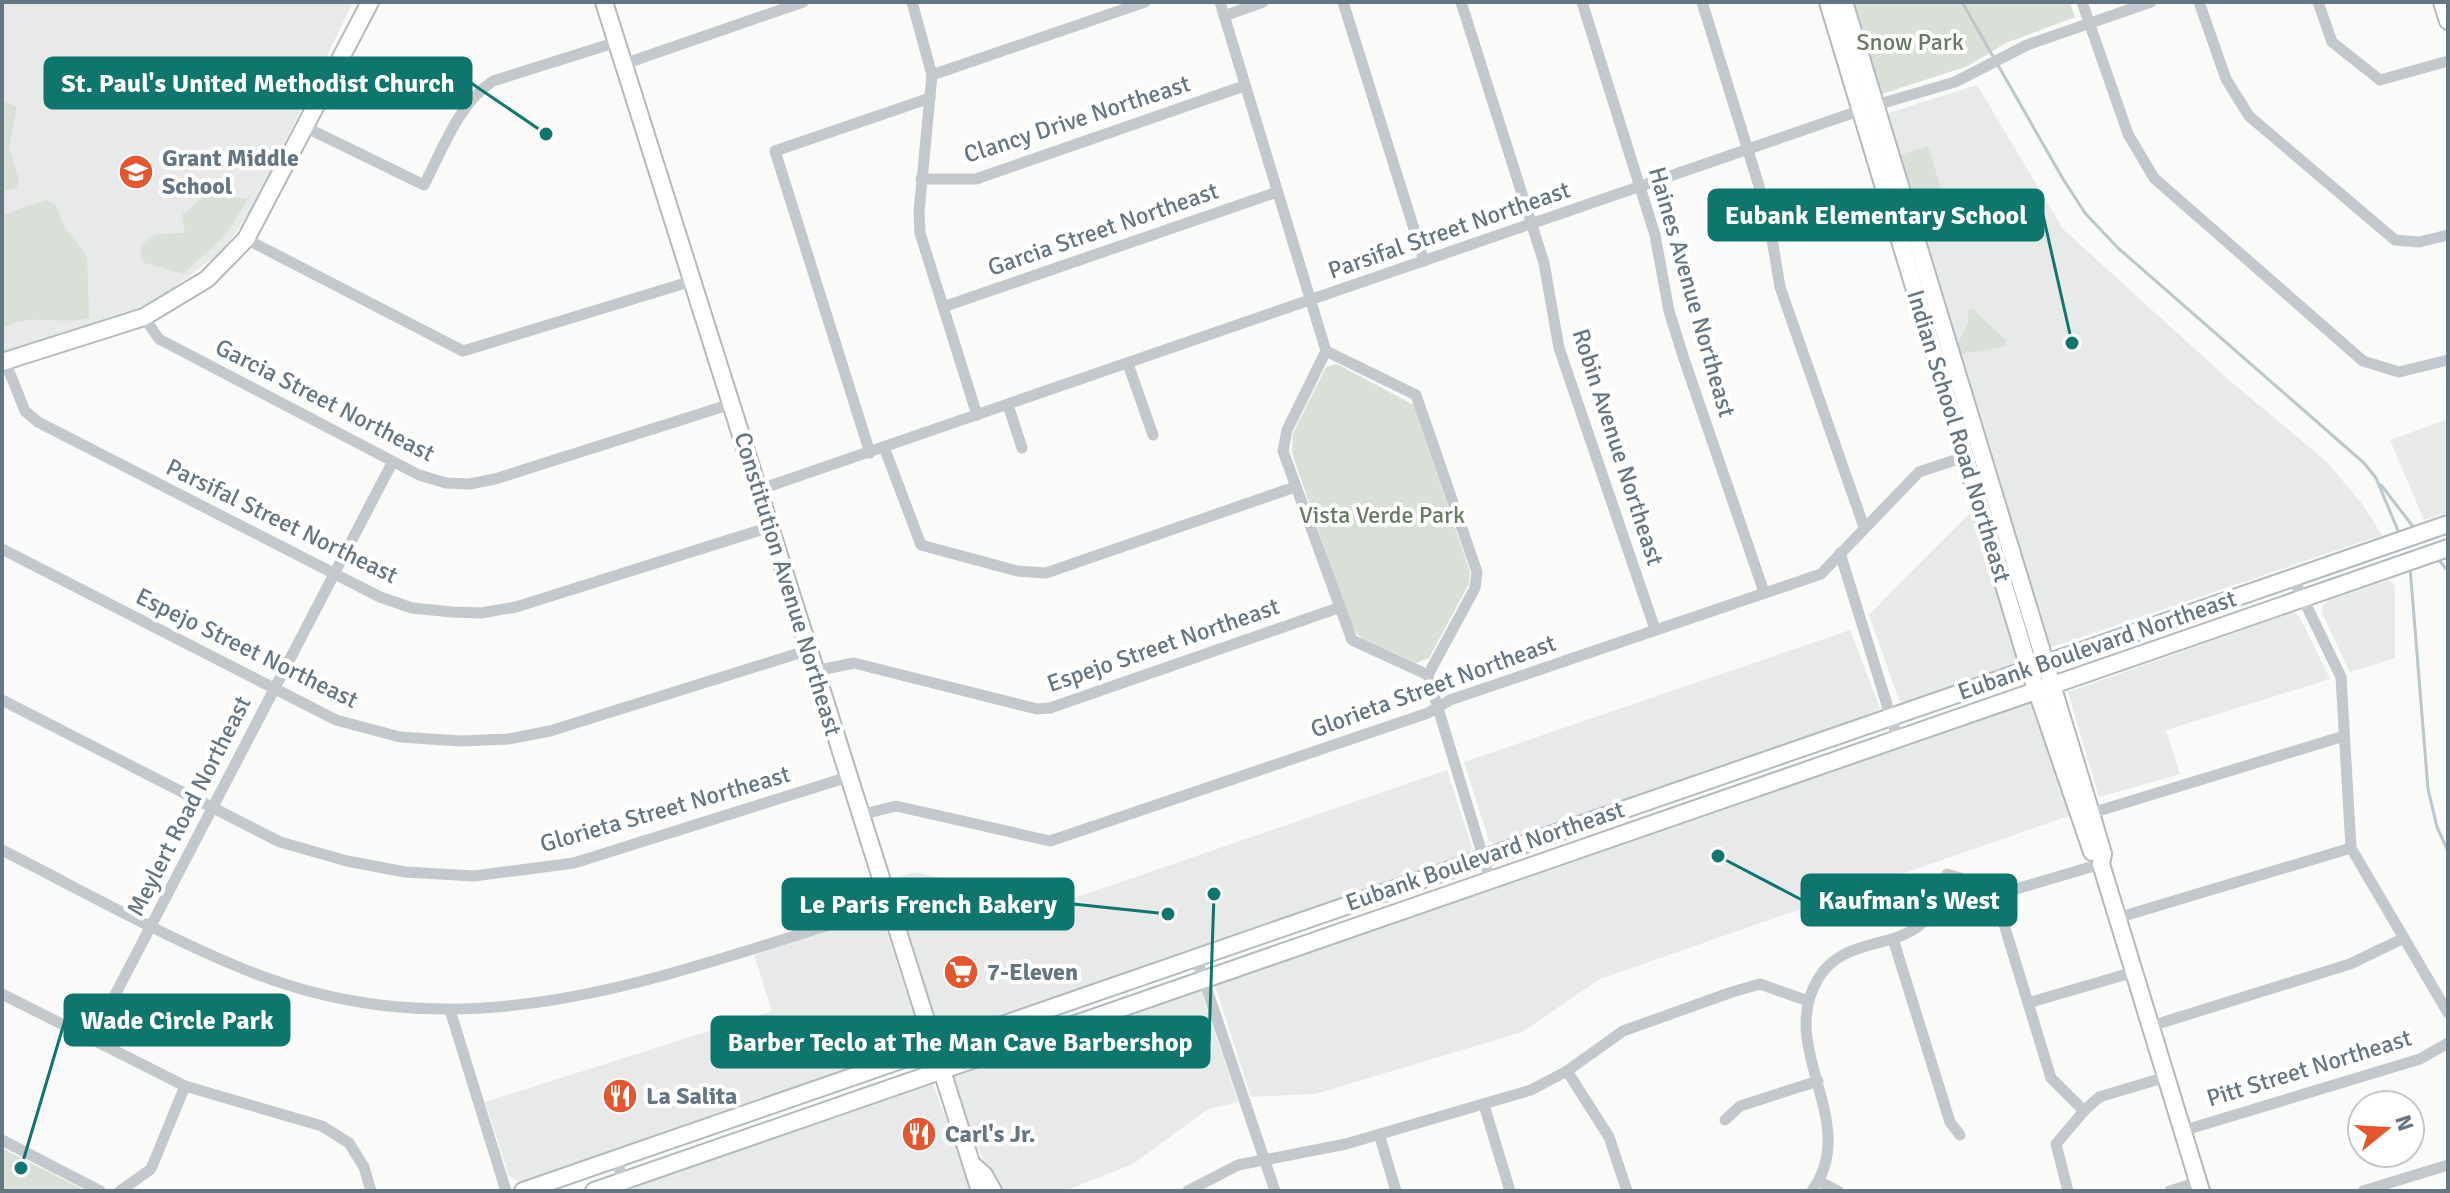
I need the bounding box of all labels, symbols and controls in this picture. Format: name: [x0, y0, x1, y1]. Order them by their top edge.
park label: Snow Park: [1856, 27, 1964, 57]
callout: St. Paul's United Methodist Church: [45, 58, 471, 108]
text: St. Paul's United Methodist Church: [61, 68, 455, 100]
street label: Clancy Drive Northeast: [960, 68, 1194, 170]
place label: Grant Middle School: [162, 143, 299, 201]
school or university icon: Grant Middle School: [117, 153, 155, 191]
street label: Haines Avenue Northeast: [1642, 163, 1742, 421]
street label: Parsifal Street Northeast: [1324, 174, 1574, 286]
street label: Garcia Street Northeast: [984, 175, 1222, 283]
callout: Eubank Elementary School: [1709, 190, 2043, 240]
text: Eubank Elementary School: [1725, 200, 2027, 232]
street label: Indian School Road Northeast: [1900, 286, 2018, 586]
street label: Robin Avenue Northeast: [1566, 325, 1670, 569]
street label: Garcia Street Northeast: [210, 332, 440, 468]
street label: Constitution Avenue Northeast: [727, 429, 849, 739]
street label: Parsifal Street Northeast: [161, 452, 403, 590]
park label: Vista Verde Park: [1299, 500, 1465, 530]
street label: Espejo Street Northeast: [131, 581, 363, 715]
street label: Eubank Boulevard Northeast: [1954, 583, 2240, 707]
street label: Espejo Street Northeast: [1043, 591, 1283, 699]
street label: Glorieta Street Northeast: [1306, 628, 1560, 744]
street label: Meylert Road Northeast: [120, 691, 258, 921]
street label: Glorieta Street Northeast: [536, 759, 794, 859]
street label: Eubank Boulevard Northeast: [1342, 794, 1628, 918]
callout: Kaufman's West: [1802, 875, 2016, 925]
callout: Le Paris French Bakery: [783, 879, 1073, 929]
text: Kaufman's West: [1818, 885, 2000, 917]
text: Le Paris French Bakery: [799, 889, 1057, 921]
supermarket icon: 7-Eleven: [942, 953, 980, 991]
place label: 7-Eleven: [987, 957, 1078, 987]
callout: Wade Circle Park: [65, 995, 289, 1045]
text: Wade Circle Park: [81, 1005, 274, 1037]
callout: Barber Teclo at The Man Cave Barbershop: [712, 1017, 1209, 1067]
street label: Pitt Street Northeast: [2203, 1023, 2415, 1113]
text: Barber Teclo at The Man Cave Barbershop: [727, 1027, 1193, 1059]
restaurant icon: La Salita: [601, 1077, 639, 1115]
place label: La Salita: [646, 1081, 737, 1111]
north arrow: [2346, 1089, 2426, 1169]
text: N: [2389, 1112, 2420, 1134]
restaurant icon: Carl's Jr.: [900, 1115, 938, 1153]
place label: Carl's Jr.: [945, 1119, 1036, 1149]

